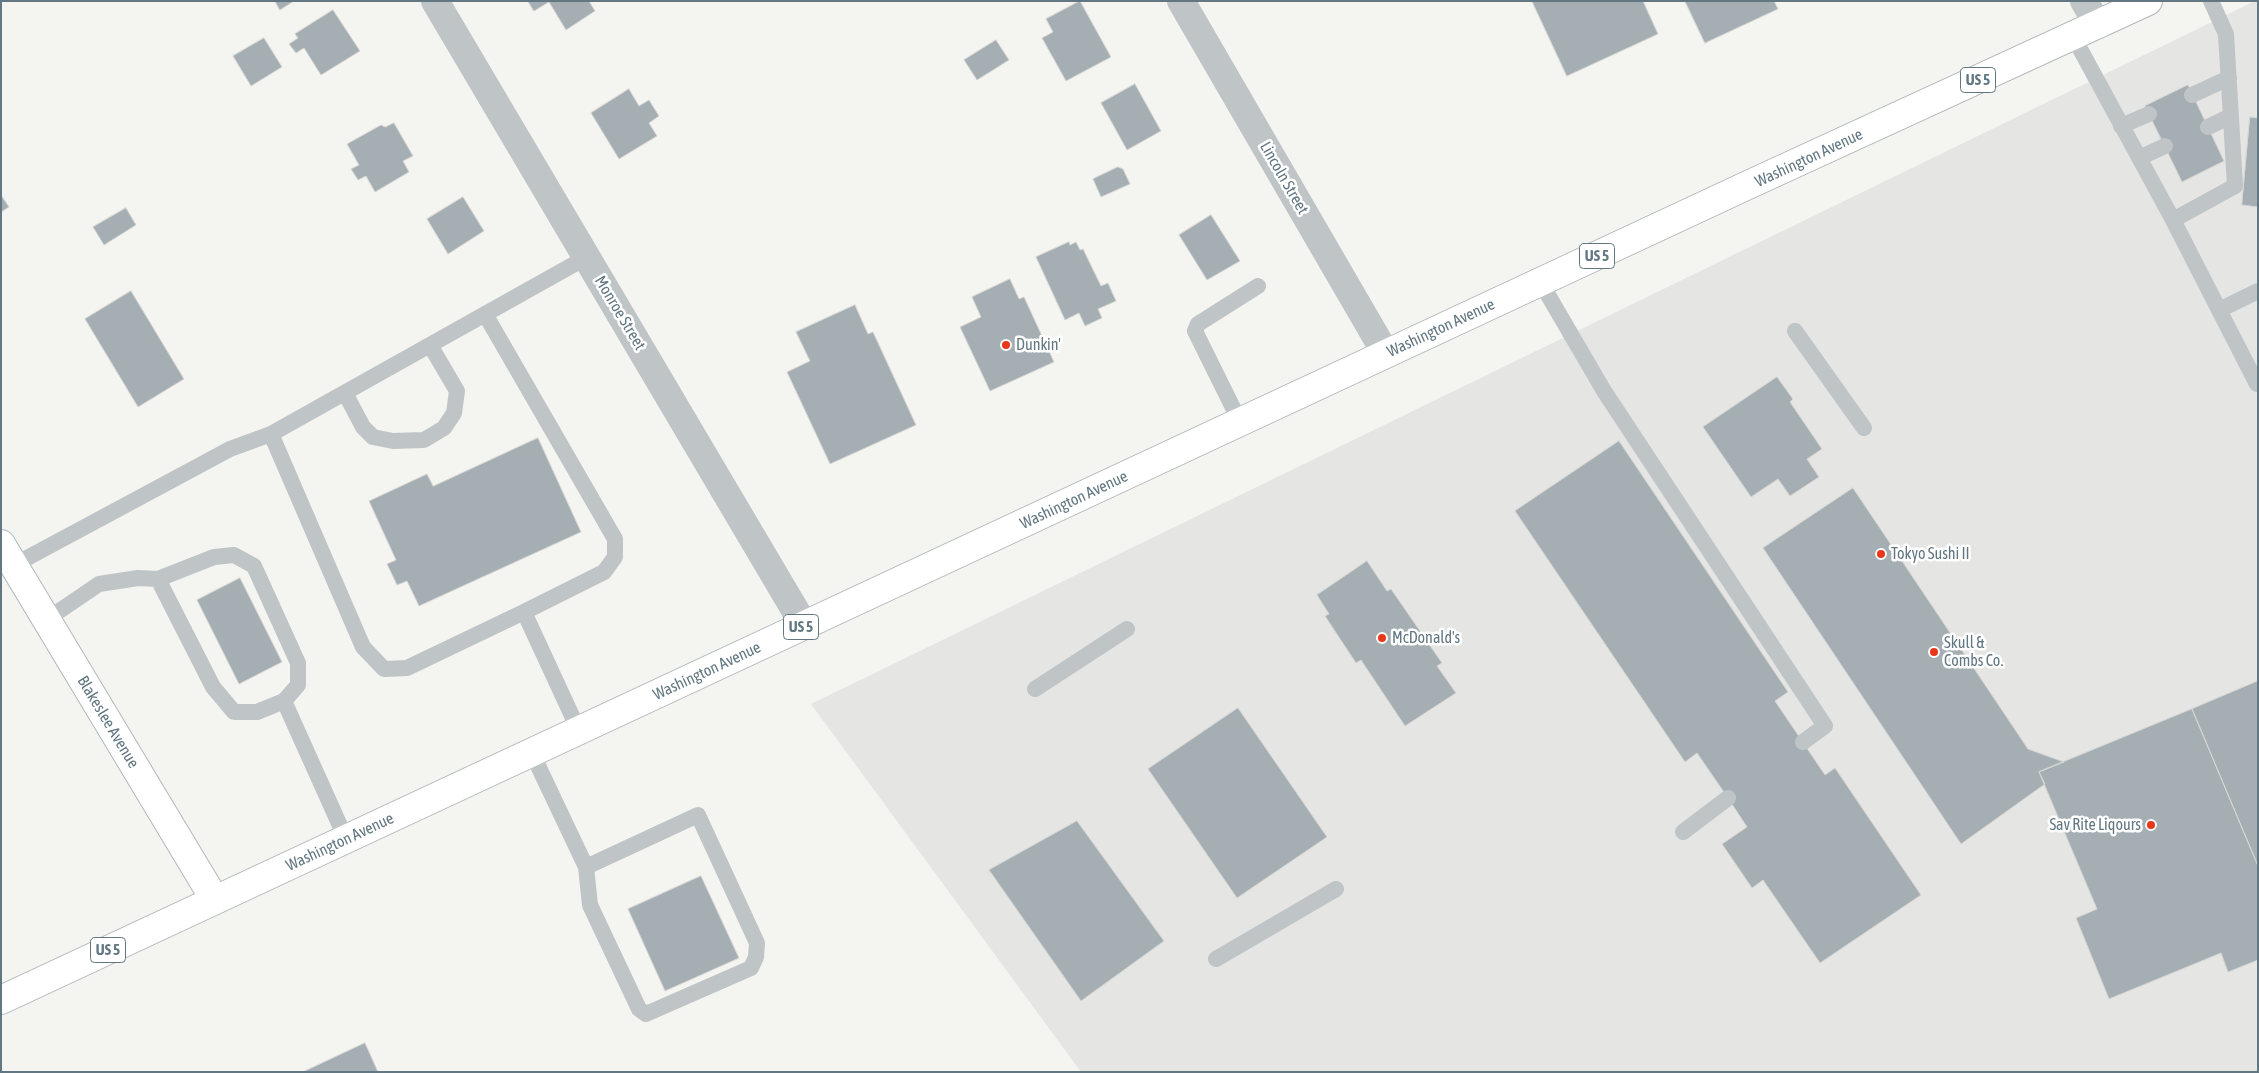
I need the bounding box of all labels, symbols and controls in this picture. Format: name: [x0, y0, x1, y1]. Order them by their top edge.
road number: US 5: [1960, 68, 1996, 92]
street label: Washington Avenue: [1752, 125, 1866, 191]
street label: Lincoln Street: [1256, 138, 1312, 218]
road number: US 5: [1580, 244, 1614, 268]
street label: Monroe Street: [590, 273, 650, 353]
street label: Washington Avenue: [1384, 295, 1498, 361]
place label: Dunkin': [1016, 335, 1061, 355]
marker: Dunkin': [1000, 339, 1012, 351]
street label: Washington Avenue: [1017, 467, 1131, 533]
place label: Tokyo Sushi II: [1891, 544, 1970, 564]
marker: Tokyo Sushi II: [1875, 548, 1887, 560]
road number: US 5: [784, 614, 818, 640]
place label: McDonald's: [1392, 628, 1460, 648]
marker: McDonald's: [1376, 632, 1388, 644]
place label: Skull & Combs Co.: [1944, 633, 2003, 671]
street label: Washington Avenue: [650, 638, 764, 704]
marker: Skull & Combs Co.: [1928, 646, 1940, 658]
street label: Blakeslee Avenue: [73, 673, 143, 771]
street label: Washington Avenue: [283, 809, 397, 875]
place label: Sav Rite Liqours: [2049, 815, 2141, 835]
marker: Sav Rite Liqours: [2145, 819, 2157, 831]
road number: US 5: [90, 938, 126, 962]

